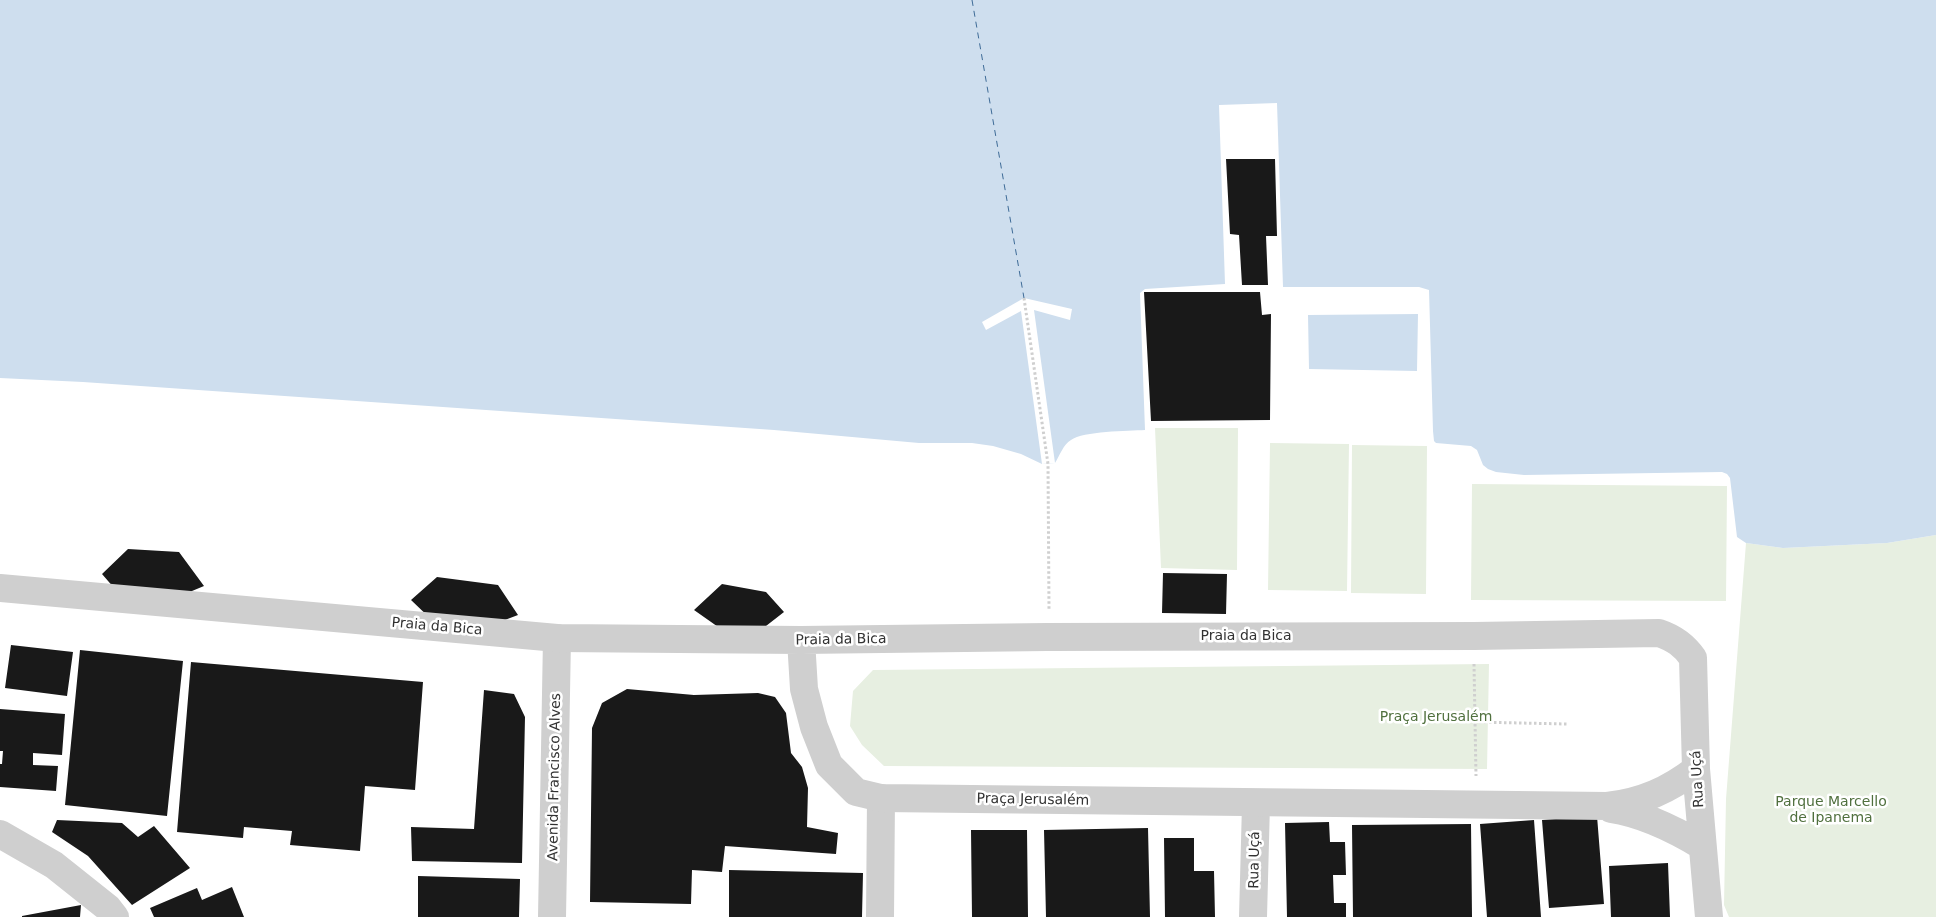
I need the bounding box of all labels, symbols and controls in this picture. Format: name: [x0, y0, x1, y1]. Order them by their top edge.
street label: Praia da Bica: [391, 615, 483, 639]
street label: Praia da Bica: [1200, 628, 1292, 644]
street label: Praia da Bica: [795, 631, 887, 649]
street label: Avenida Francisco Alves: [545, 693, 565, 861]
park label: Praça Jerusalém: [1380, 709, 1492, 725]
street label: Rua Uçá: [1688, 750, 1708, 808]
street label: Praça Jerusalém: [977, 791, 1089, 809]
park label: Parque Marcello de Ipanema: [1775, 794, 1887, 826]
street label: Rua Uçá: [1246, 831, 1264, 889]

